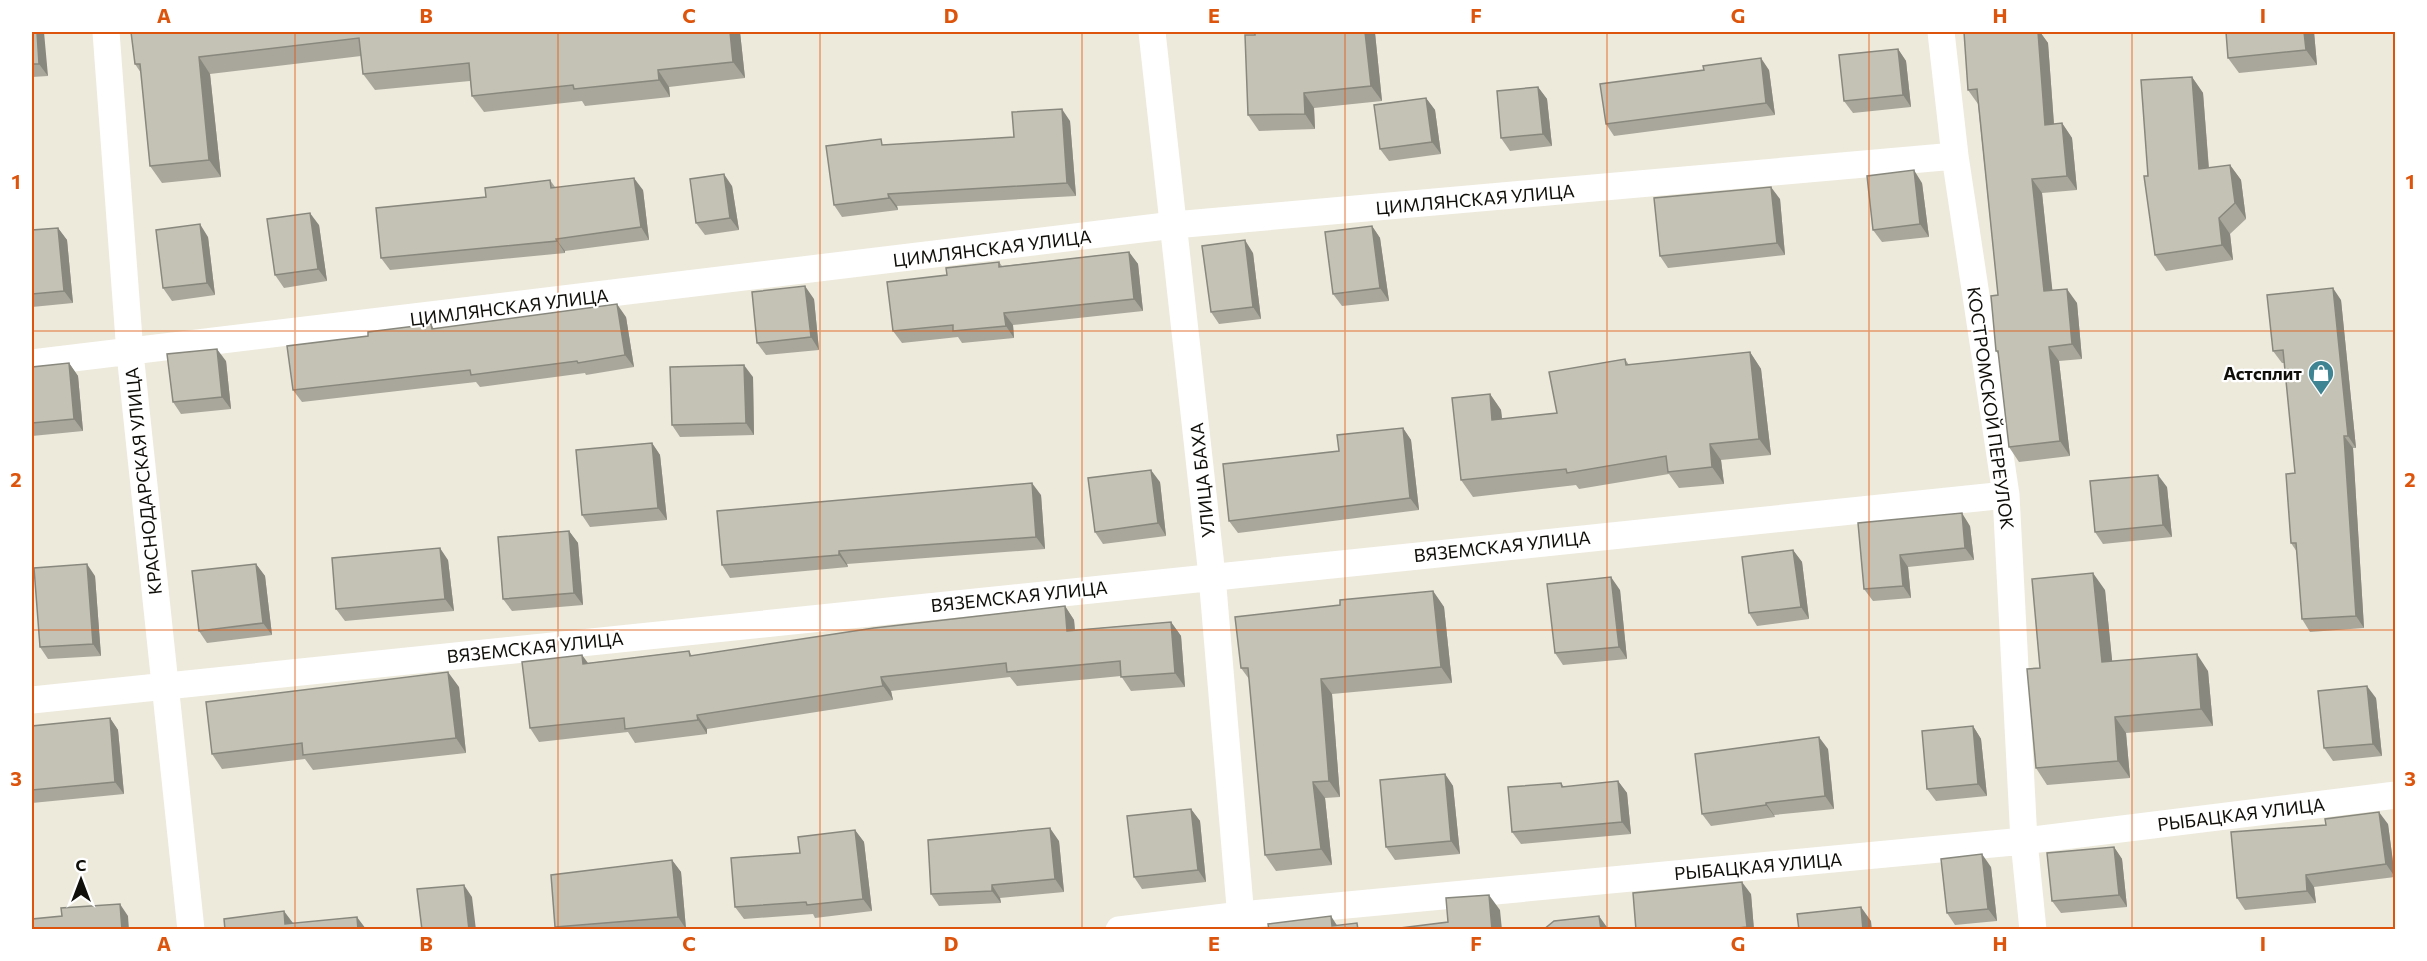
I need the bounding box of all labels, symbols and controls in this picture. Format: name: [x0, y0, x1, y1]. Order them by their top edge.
text: A: [157, 3, 171, 27]
text: B: [419, 3, 433, 27]
text: C: [682, 3, 696, 27]
text: D: [944, 3, 958, 27]
text: E: [1208, 3, 1220, 27]
text: F: [1470, 3, 1482, 27]
text: G: [1731, 3, 1745, 27]
text: H: [1993, 3, 2008, 27]
text: I: [2260, 3, 2266, 27]
text: 1: [11, 169, 21, 193]
text: 1: [2405, 169, 2415, 193]
street label: ЦИМЛЯНСКАЯ УЛИЦА: [1375, 179, 1575, 219]
street label: ЦИМЛЯНСКАЯ УЛИЦА: [892, 225, 1092, 271]
street label: ЦИМЛЯНСКАЯ УЛИЦА: [409, 284, 609, 330]
street label: КОСТРОМСКОЙ ПЕРЕУЛОК: [1963, 285, 2019, 531]
shop icon: Астсплит: [2306, 358, 2336, 396]
place label: Астсплит: [2223, 362, 2302, 384]
street label: КРАСНОДАРСКАЯ УЛИЦА: [120, 366, 166, 596]
street label: УЛИЦА БАХА: [1185, 421, 1219, 539]
text: 2: [10, 467, 22, 491]
text: 2: [2404, 467, 2416, 491]
street label: ВЯЗЕМСКАЯ УЛИЦА: [1413, 526, 1591, 566]
street label: ВЯЗЕМСКАЯ УЛИЦА: [930, 576, 1108, 616]
street label: ВЯЗЕМСКАЯ УЛИЦА: [446, 627, 624, 667]
text: 3: [10, 766, 22, 790]
text: 3: [2404, 766, 2416, 790]
street label: РЫБАЦКАЯ УЛИЦА: [2156, 793, 2326, 835]
street label: РЫБАЦКАЯ УЛИЦА: [1673, 848, 1843, 884]
north arrow: [51, 850, 111, 910]
text: С: [76, 855, 87, 874]
text: A: [157, 931, 171, 955]
text: B: [419, 931, 433, 955]
text: C: [682, 931, 696, 955]
text: D: [944, 931, 958, 955]
text: E: [1208, 931, 1220, 955]
text: F: [1470, 931, 1482, 955]
text: G: [1731, 931, 1745, 955]
text: H: [1993, 931, 2008, 955]
text: I: [2260, 931, 2266, 955]

